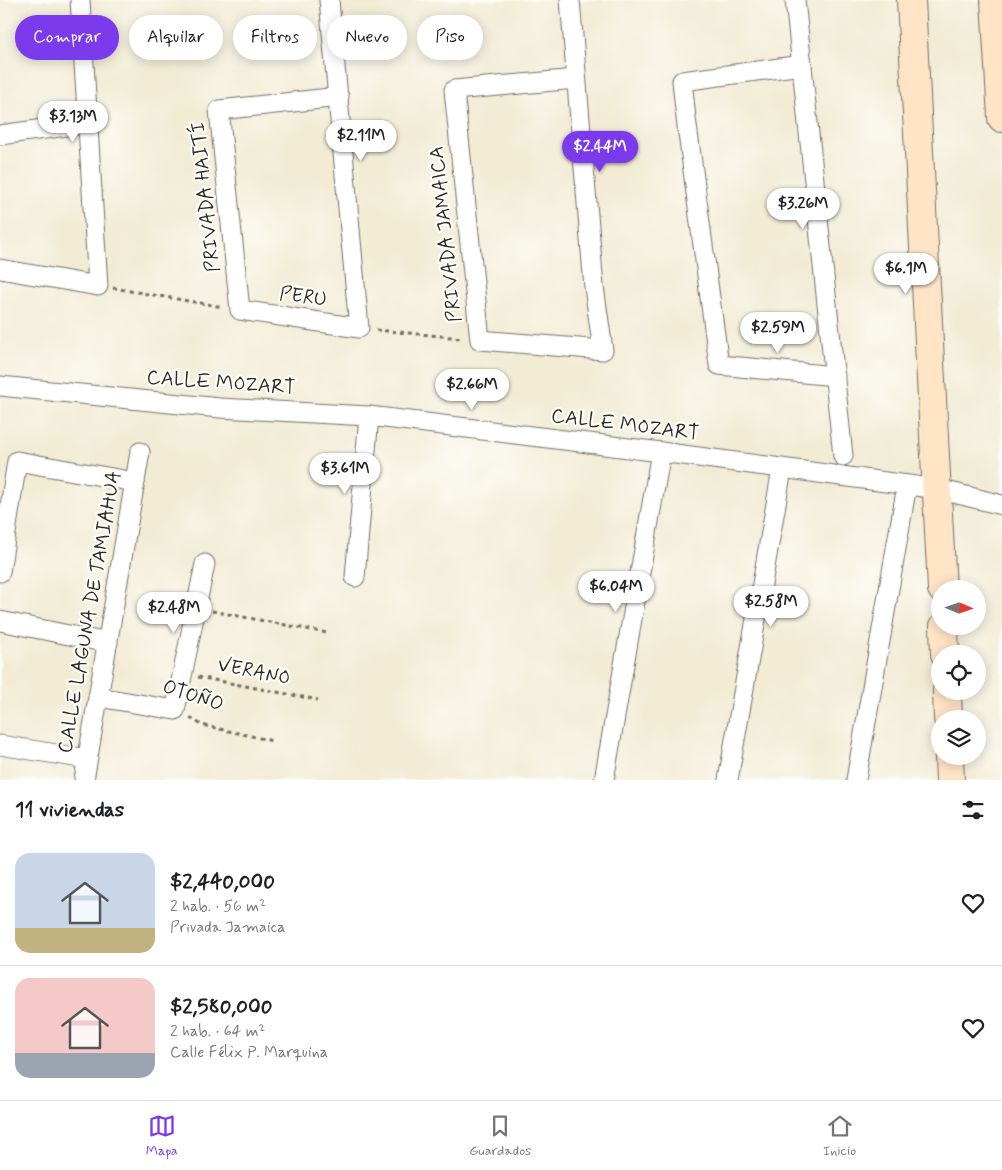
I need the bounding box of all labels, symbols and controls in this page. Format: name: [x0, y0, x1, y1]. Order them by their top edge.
chip: Comprar: [15, 15, 119, 60]
chip: Alquilar: [129, 15, 223, 60]
chip: Filtros: [233, 15, 317, 60]
chip: Nuevo: [327, 15, 407, 60]
chip: Piso: [417, 15, 483, 60]
pin: $3.13M: [32, 100, 114, 143]
text: $3.13M: [49, 106, 97, 127]
street label: PRIVADA HAITÍ: [185, 120, 227, 274]
pin: $2.11M: [320, 120, 402, 162]
text: $2.11M: [337, 125, 385, 146]
pin: $2.44M: [559, 130, 641, 173]
text: $2.44M: [573, 136, 627, 157]
street label: PRIVADA JAMAICA: [423, 145, 469, 323]
pin: $3.26M: [762, 188, 844, 230]
text: $3.26M: [778, 193, 828, 214]
pin: $6.1M: [871, 252, 941, 295]
text: $6.1M: [885, 258, 927, 279]
street label: PERU: [278, 280, 328, 314]
pin: $2.59M: [737, 312, 819, 354]
text: $2.59M: [751, 317, 805, 338]
street label: CALLE MOZART: [146, 364, 296, 402]
pin: $2.66M: [431, 368, 513, 411]
text: $2.66M: [446, 374, 498, 395]
street label: CALLE MOZART: [549, 403, 701, 447]
pin: $3.61M: [304, 452, 386, 495]
text: $3.61M: [320, 458, 370, 479]
street label: CALLE LAGUNA DE TAMIAHUA: [52, 469, 128, 755]
pin: $6.04M: [575, 570, 657, 613]
text: $6.04M: [589, 576, 643, 597]
north arrow: [931, 580, 986, 635]
map controls: [931, 580, 986, 765]
pin: $2.58M: [730, 586, 812, 628]
text: $2.58M: [745, 591, 798, 612]
pin: $2.48M: [133, 592, 215, 634]
text: $2.48M: [148, 597, 200, 618]
button: locate: [931, 645, 986, 700]
street label: VERANO: [215, 652, 293, 692]
street label: OTOÑO: [159, 673, 227, 719]
button: layers: [931, 710, 986, 765]
text: 11 viviendas: [15, 796, 124, 824]
icon: filters: [959, 796, 987, 824]
text: $2,440,000: [170, 868, 275, 896]
icon: home: [55, 873, 115, 933]
icon: heart: [959, 889, 987, 917]
text: 2 hab. · 56 m²: [170, 896, 266, 917]
text: Privada Jamaica: [170, 917, 285, 938]
text: $2,580,000: [170, 993, 272, 1021]
icon: home: [55, 998, 115, 1058]
icon: heart: [959, 1014, 987, 1042]
text: 2 hab. · 64 m²: [170, 1021, 265, 1042]
text: Calle Félix P. Marquina: [170, 1042, 328, 1063]
tab: Mapa: [146, 1112, 178, 1160]
tab: Guardados: [469, 1112, 531, 1160]
tab: Inicio: [823, 1112, 856, 1160]

